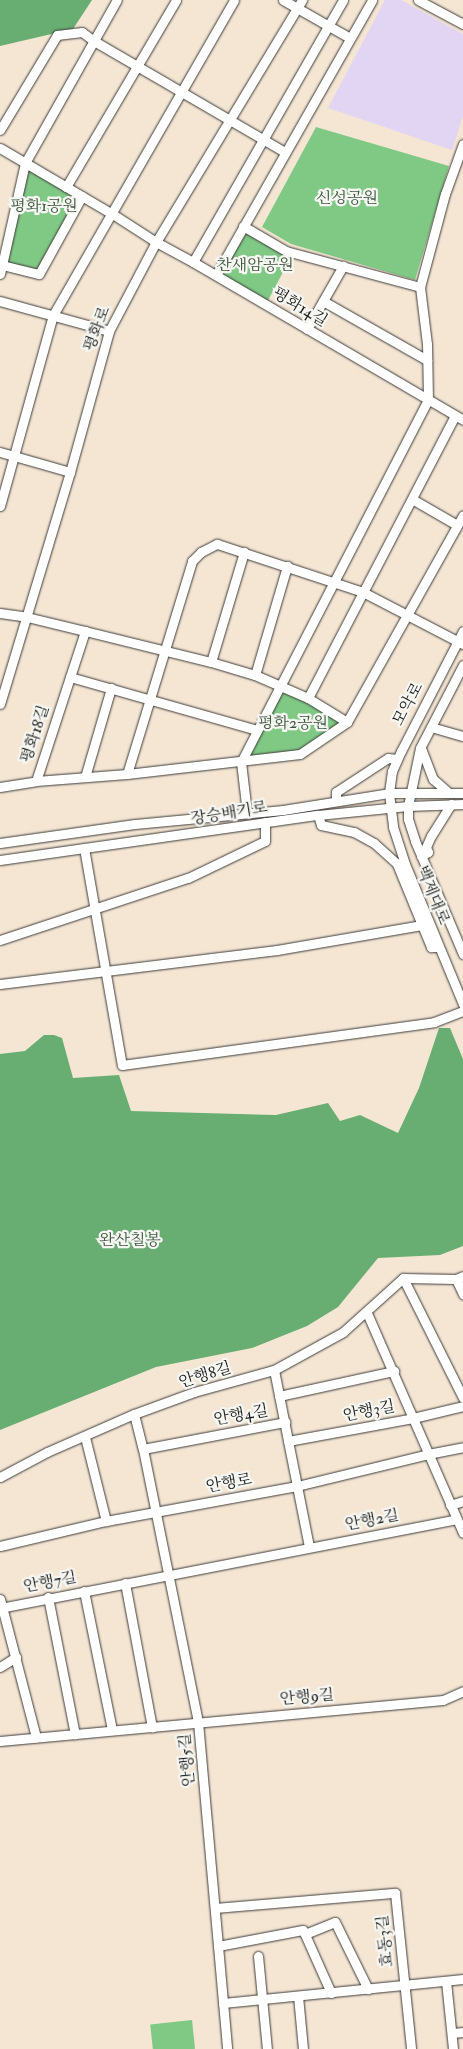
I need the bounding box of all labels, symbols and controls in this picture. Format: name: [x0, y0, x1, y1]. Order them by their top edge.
park label: 신성공원: [316, 188, 378, 208]
park label: 평화1공원: [10, 196, 78, 216]
park label: 찬새암공원: [216, 255, 294, 275]
street label: 평화14길: [269, 283, 331, 331]
street label: 평화로: [80, 304, 114, 354]
street label: 모악로: [389, 679, 427, 729]
street label: 평화18길: [17, 703, 53, 765]
park label: 평화2공원: [258, 713, 328, 733]
street label: 장승배기로: [189, 797, 269, 829]
street label: 백제대로: [413, 863, 453, 927]
park label: 완산칠봉: [99, 1230, 161, 1250]
street label: 안행8길: [176, 1358, 234, 1392]
street label: 안행3길: [341, 1397, 397, 1425]
street label: 안행4길: [212, 1401, 270, 1429]
street label: 안행로: [205, 1470, 253, 1496]
street label: 안행2길: [343, 1505, 401, 1535]
street label: 안행7길: [22, 1567, 78, 1597]
street label: 안행9길: [279, 1685, 335, 1709]
street label: 안행5길: [175, 1733, 199, 1787]
street label: 효동3길: [373, 1914, 397, 1968]

